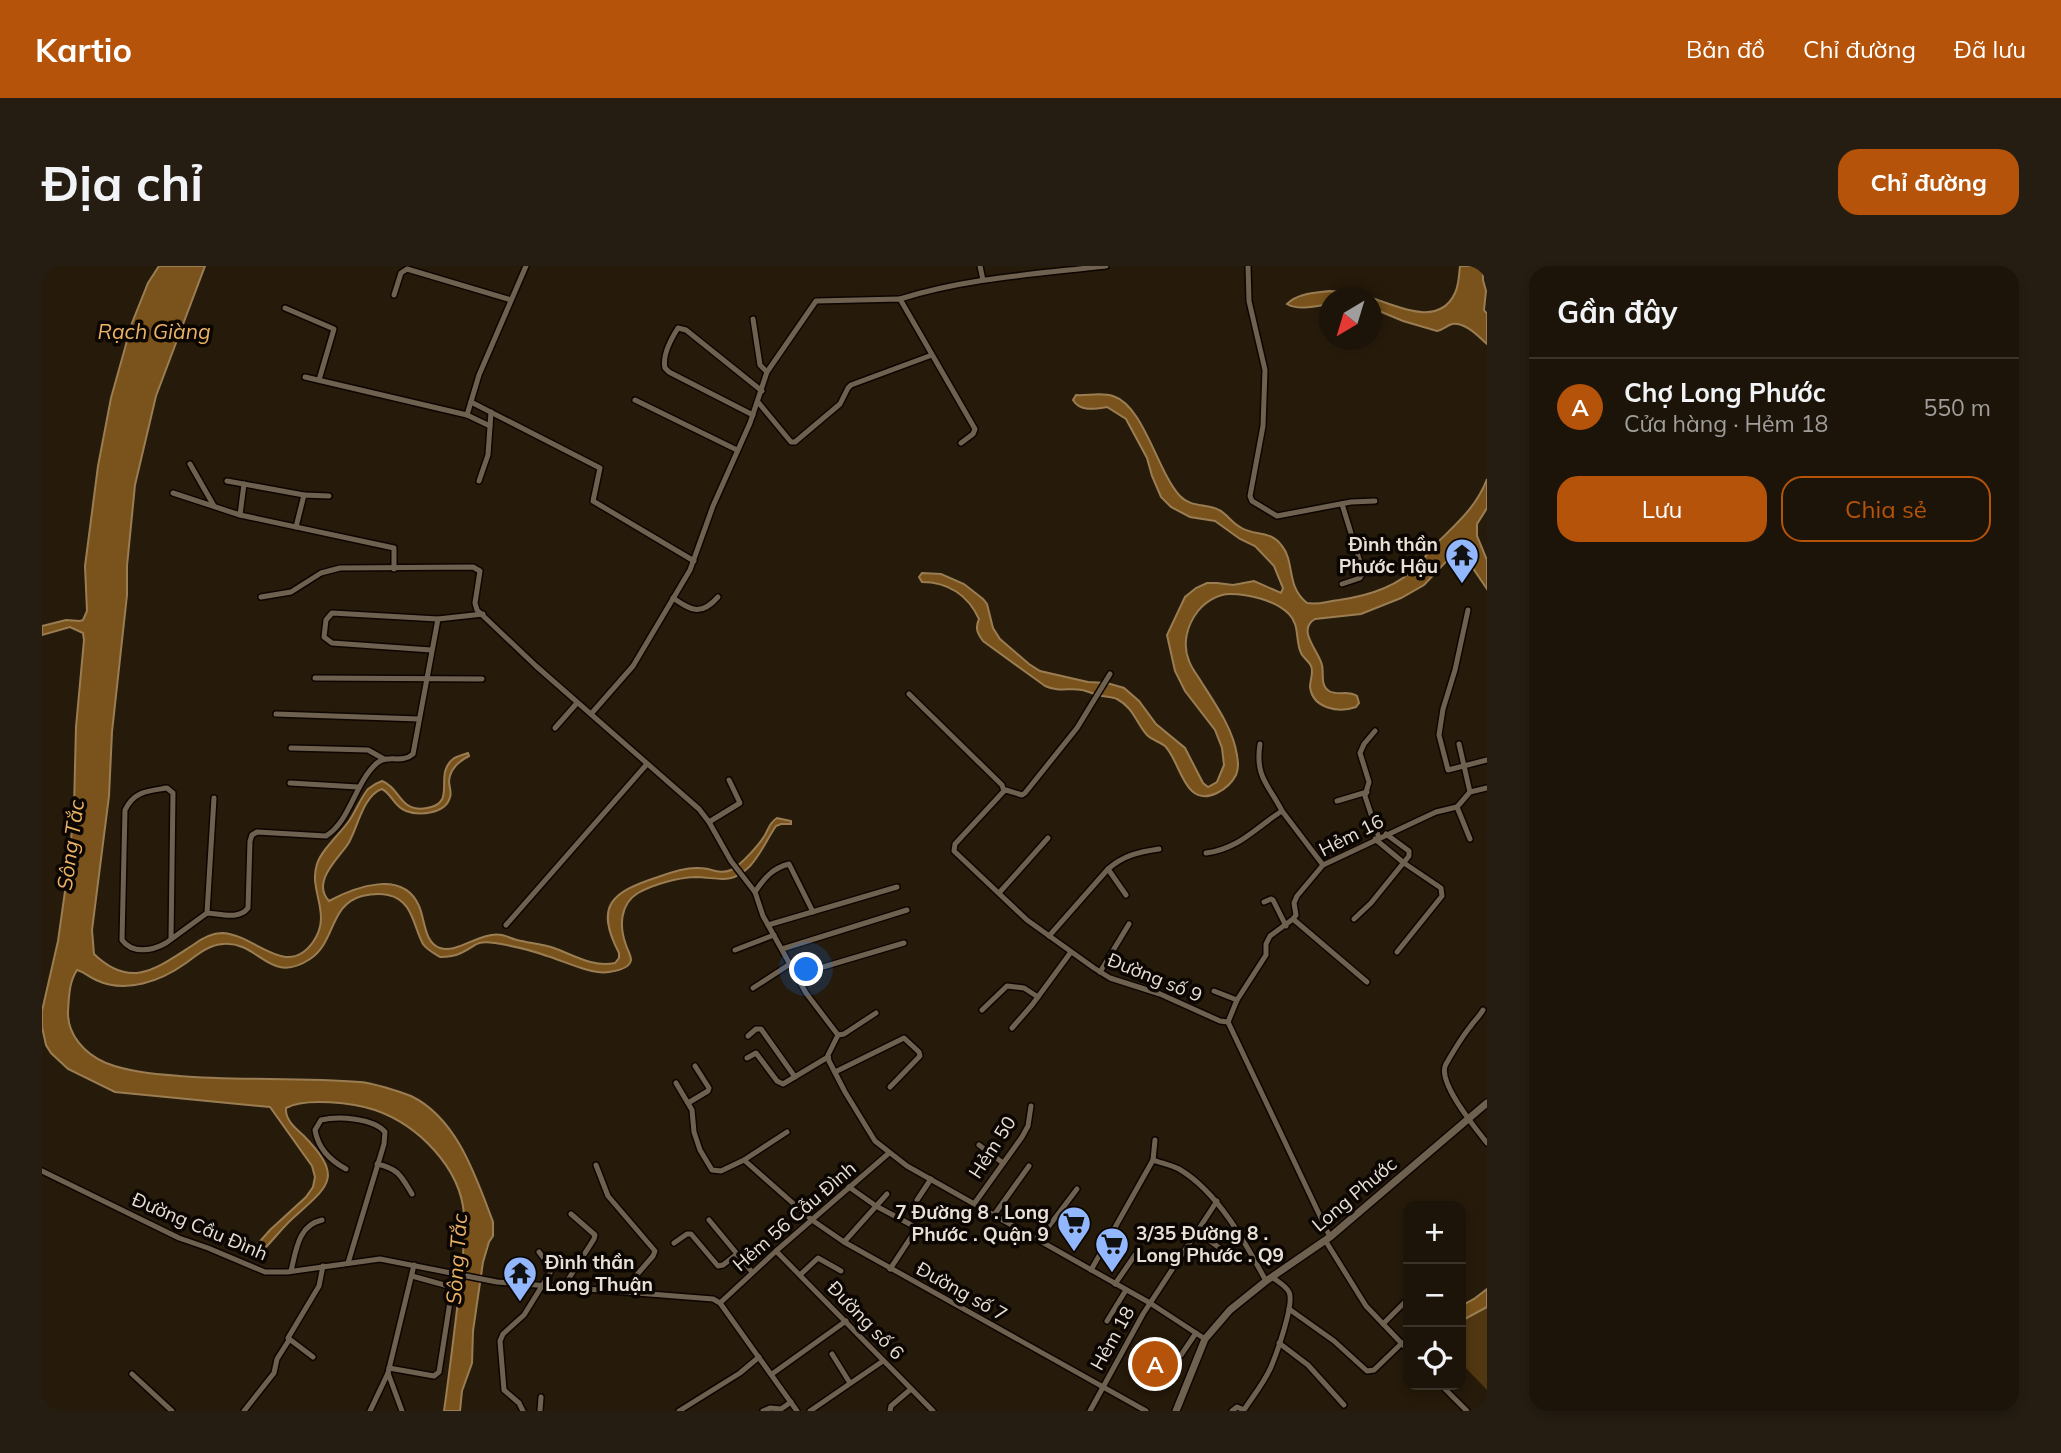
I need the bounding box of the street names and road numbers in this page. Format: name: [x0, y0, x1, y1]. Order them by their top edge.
street label: Hẻm 16: [1315, 809, 1387, 861]
street label: Đường số 9: [1104, 947, 1206, 1007]
street label: Hẻm 50: [963, 1111, 1021, 1183]
street label: Long Phước: [1307, 1152, 1401, 1236]
street label: Hẻm 56 Cẫu Đình: [727, 1156, 861, 1276]
street label: Đường Cầu Đình: [129, 1187, 271, 1265]
street label: Đường số 7: [912, 1256, 1012, 1326]
street label: Đường số 6: [823, 1276, 909, 1364]
street label: Hẻm 18: [1085, 1302, 1139, 1374]

